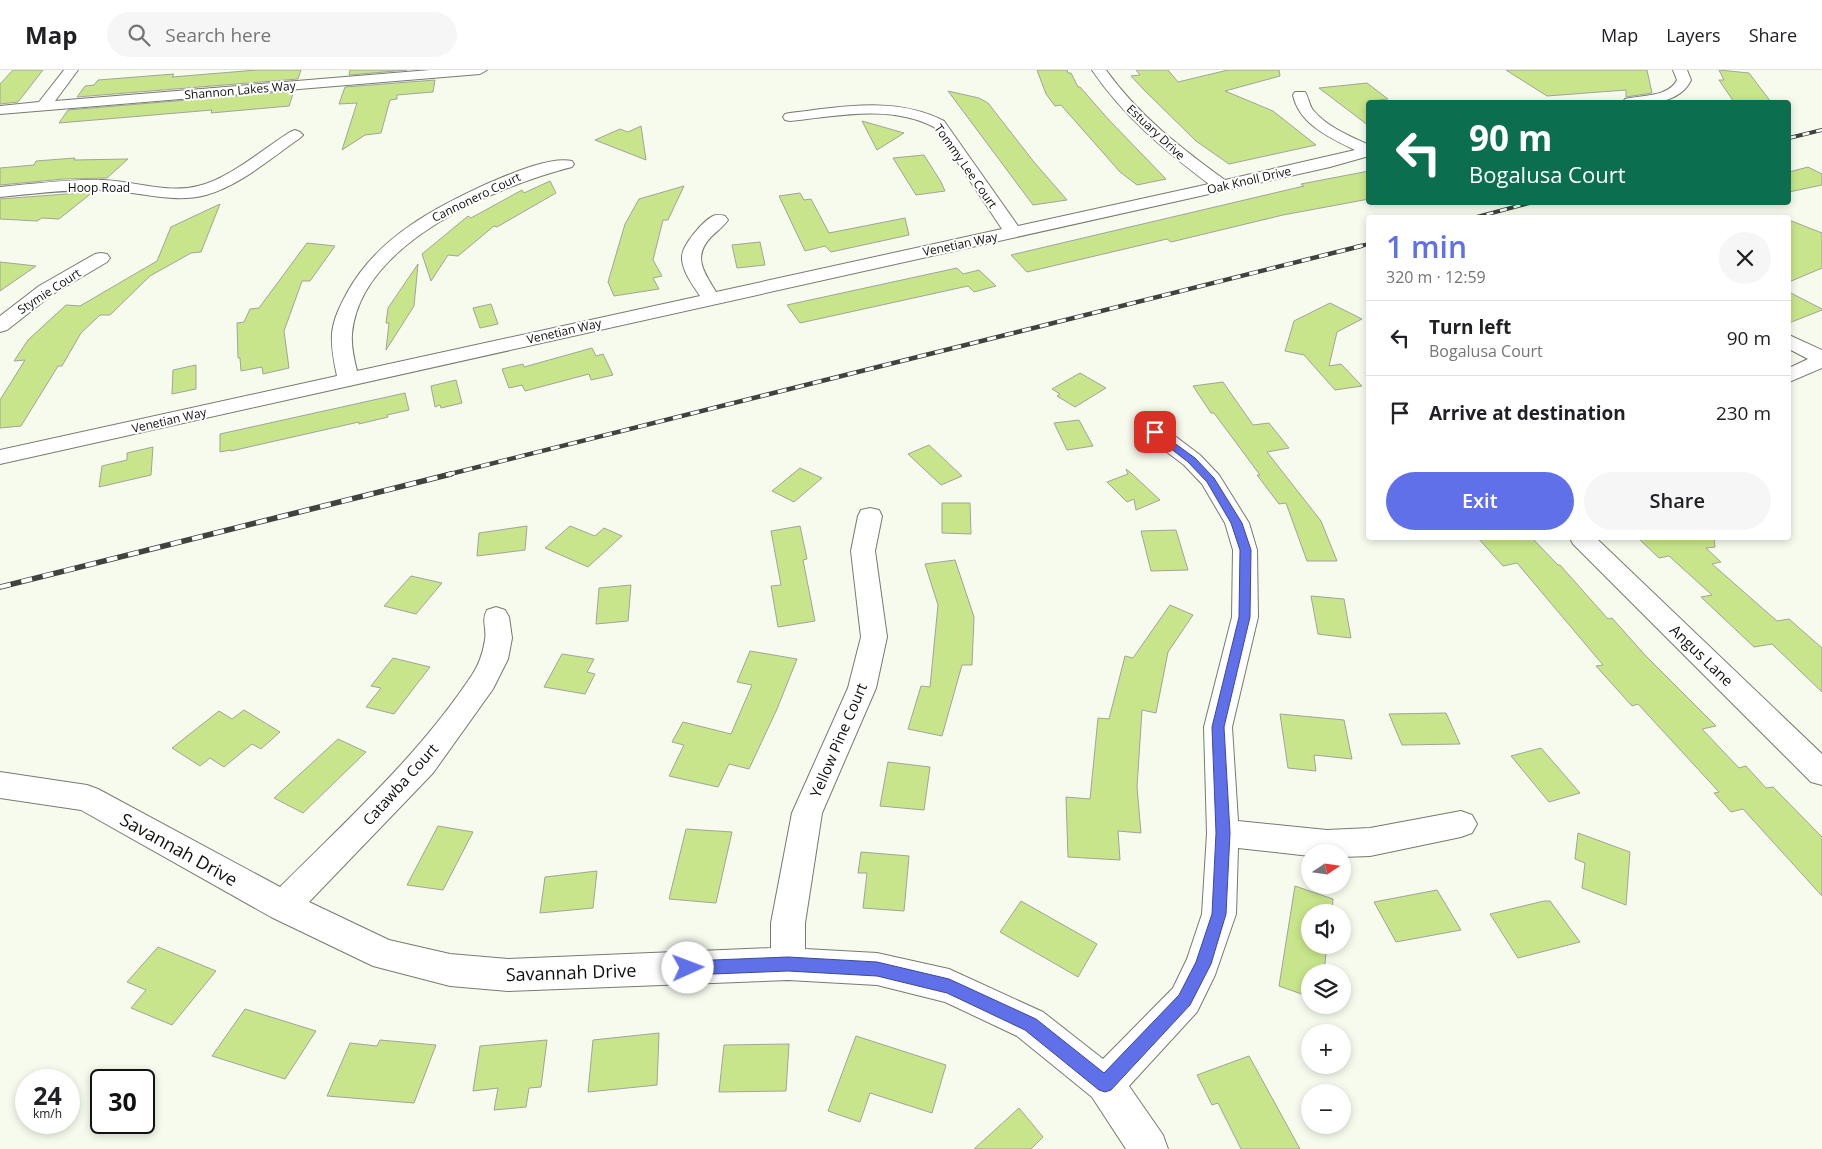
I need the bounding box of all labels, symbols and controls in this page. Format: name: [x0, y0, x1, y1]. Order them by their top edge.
search box: [107, 12, 457, 57]
text: Map: [25, 18, 77, 51]
icon: search: [125, 21, 153, 49]
text: Search here: [165, 22, 271, 48]
text: Map: [1601, 23, 1638, 47]
text: Layers: [1666, 23, 1721, 47]
text: Share: [1749, 23, 1797, 47]
street label: Shannon Lakes Way: [184, 77, 297, 103]
street label: Estuary Drive: [1123, 101, 1189, 164]
text: 90 m: [1469, 114, 1552, 161]
street label: Tommy Lee Court: [931, 120, 1001, 212]
icon: left: [1386, 120, 1451, 185]
text: Bogalusa Court: [1469, 159, 1626, 189]
street label: Oak Knoll Drive: [1205, 162, 1293, 198]
street label: Cannonero Court: [429, 168, 523, 226]
street label: Hoop Road: [68, 179, 130, 196]
text: 1 min: [1386, 226, 1467, 267]
street label: Venetian Way: [921, 228, 1000, 260]
button: close: [1719, 232, 1771, 284]
street label: Stymie Court: [14, 264, 84, 318]
text: 320 m · 12:59: [1386, 266, 1486, 288]
street label: Venetian Way: [525, 314, 604, 348]
text: Turn left: [1429, 314, 1511, 340]
icon: left: [1386, 324, 1414, 352]
text: 90 m: [1727, 325, 1771, 351]
text: Bogalusa Court: [1429, 340, 1543, 362]
icon: arrive: [1386, 399, 1414, 427]
text: Arrive at destination: [1429, 400, 1626, 426]
text: 230 m: [1716, 400, 1771, 426]
street label: Venetian Way: [130, 403, 209, 437]
pin: [1134, 411, 1176, 453]
icon: arrive: [1141, 418, 1169, 446]
button: Exit: [1386, 472, 1574, 530]
button: Share: [1584, 472, 1771, 530]
street label: Angus Lane: [1666, 620, 1738, 690]
street label: Yellow Pine Court: [805, 680, 871, 800]
street label: Catawba Court: [358, 739, 442, 829]
street label: Savannah Drive: [116, 807, 242, 891]
north arrow: [1301, 844, 1351, 894]
map controls: [1301, 844, 1351, 1134]
button: sound: [1301, 904, 1351, 954]
position arrow: [661, 941, 713, 993]
street label: Savannah Drive: [505, 958, 637, 986]
button: layers: [1301, 964, 1351, 1014]
button: +: [1301, 1024, 1351, 1074]
speed limit sign: 30: [90, 1069, 155, 1134]
text: 24: [33, 1078, 62, 1112]
button: −: [1301, 1084, 1351, 1134]
text: km/h: [33, 1105, 62, 1122]

